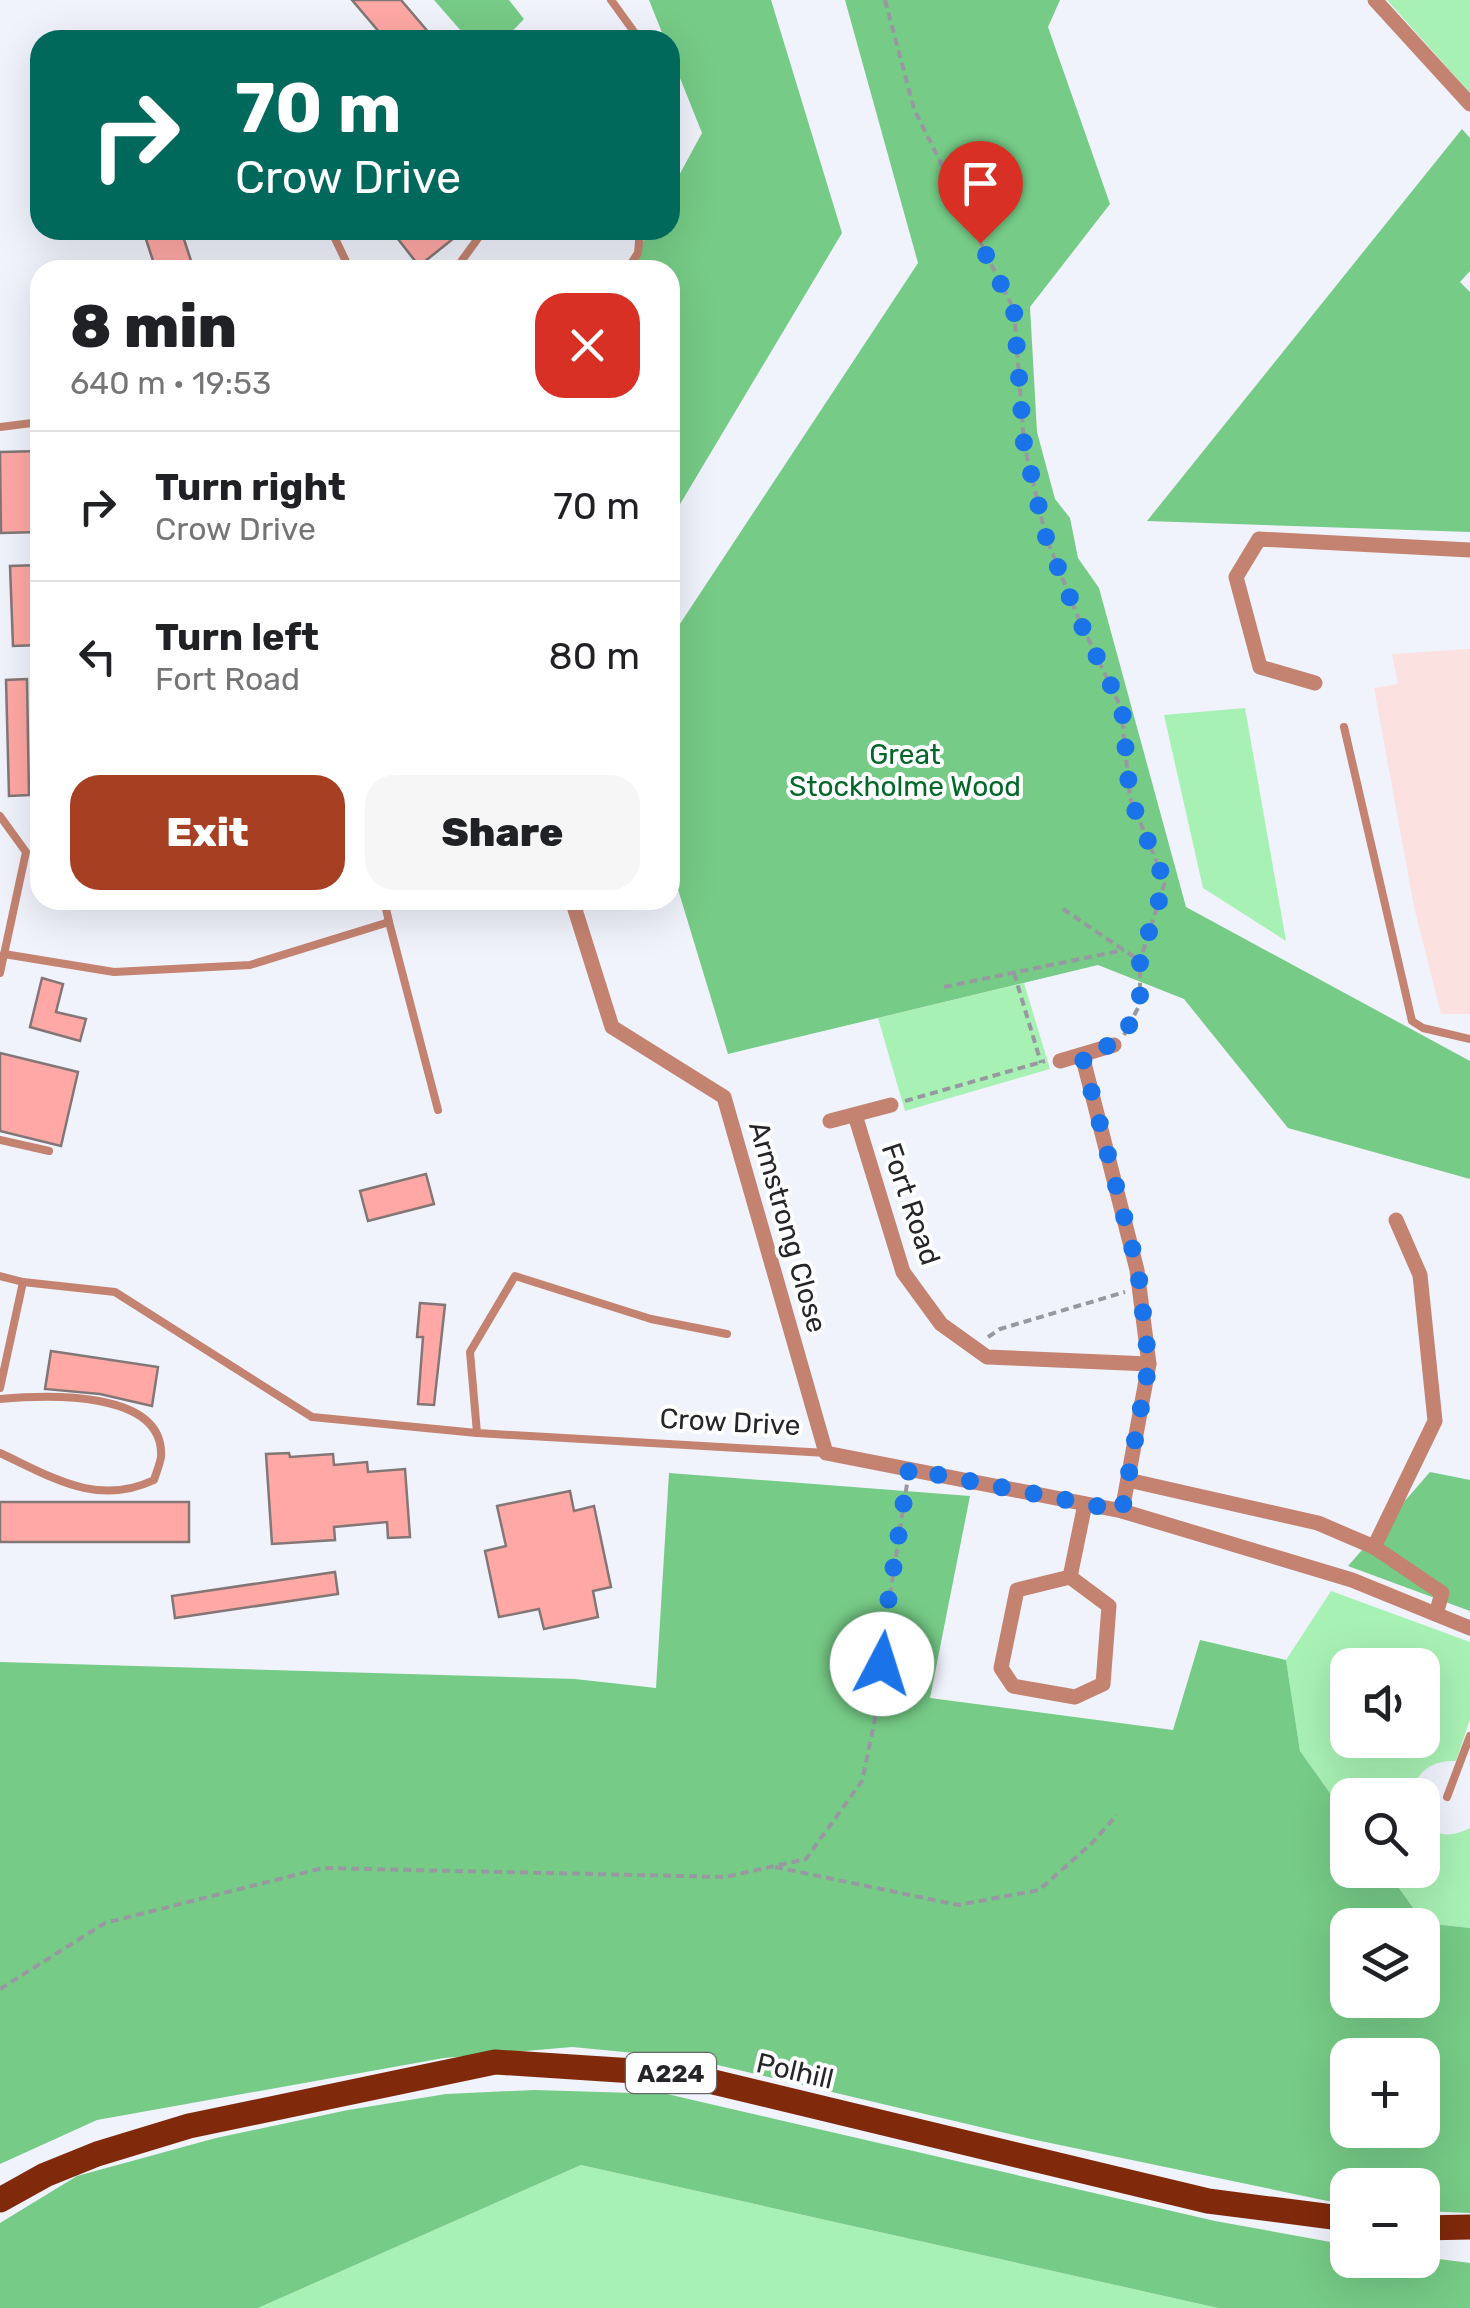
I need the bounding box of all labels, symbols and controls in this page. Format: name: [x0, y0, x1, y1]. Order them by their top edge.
text: 70 m: [235, 67, 402, 150]
icon: right: [70, 70, 200, 200]
pin: [938, 141, 1023, 244]
text: Crow Drive: [235, 151, 461, 204]
icon: arrive: [953, 156, 1008, 211]
text: 8 min: [70, 291, 237, 362]
button: close: [535, 293, 640, 398]
text: 640 m · 19:53: [70, 364, 271, 402]
text: Turn right: [155, 464, 346, 510]
icon: right: [70, 479, 125, 534]
text: 70 m: [553, 483, 640, 529]
text: Crow Drive: [155, 510, 316, 548]
text: Turn left: [155, 614, 319, 660]
icon: left: [70, 629, 125, 684]
text: 80 m: [549, 633, 640, 679]
text: Fort Road: [155, 660, 300, 698]
park label: Great Stockholme Wood: [789, 738, 1021, 803]
button: Exit: [70, 775, 345, 890]
button: Share: [365, 775, 640, 890]
street label: Armstrong Close: [742, 1118, 834, 1336]
street label: Fort Road: [875, 1139, 947, 1269]
street label: Crow Drive: [659, 1402, 801, 1442]
position arrow: [830, 1612, 934, 1716]
map controls: [1330, 1648, 1440, 2278]
button: sound: [1330, 1648, 1440, 1758]
button: search: [1330, 1778, 1440, 1888]
button: layers: [1330, 1908, 1440, 2018]
button: +: [1330, 2038, 1440, 2148]
street label: Polhill: [753, 2046, 837, 2096]
road number: A224: [626, 2053, 716, 2093]
button: −: [1330, 2168, 1440, 2278]

